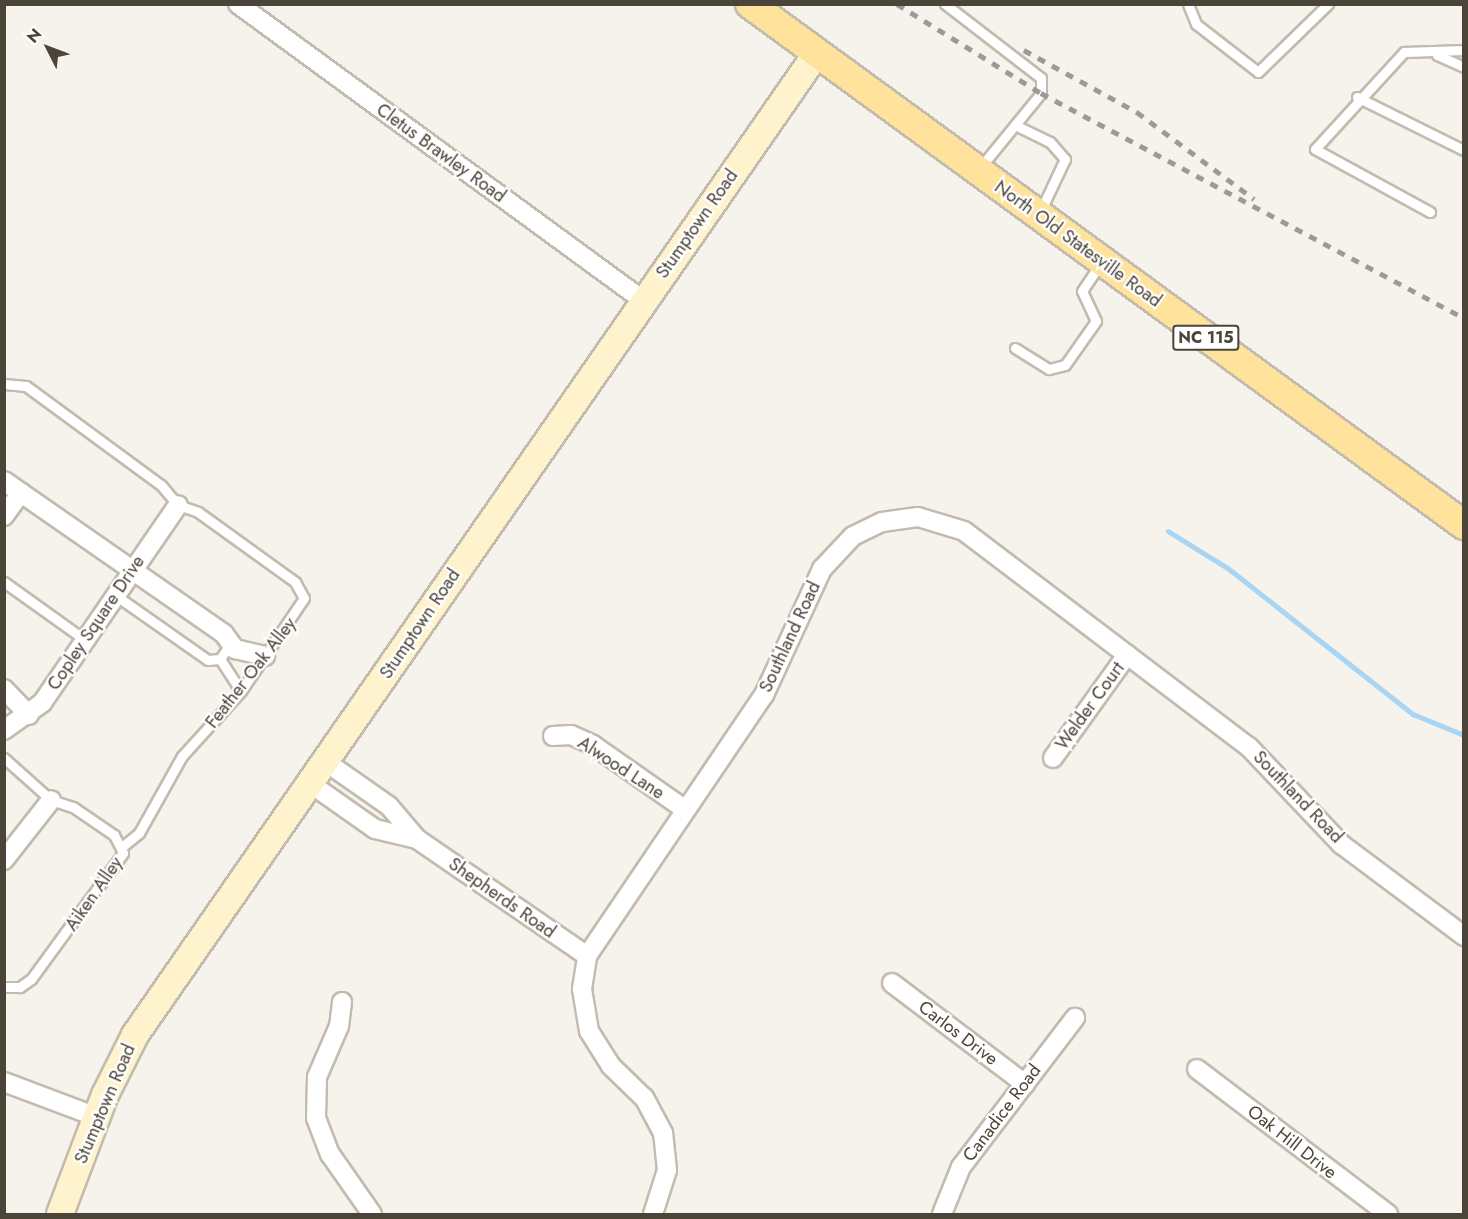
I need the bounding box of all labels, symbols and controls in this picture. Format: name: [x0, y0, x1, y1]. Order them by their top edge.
north arrow: [18, 18, 78, 78]
text: N: [21, 23, 47, 48]
street label: Cletus Brawley Road: [372, 99, 510, 207]
street label: Stumptown Road: [652, 165, 742, 283]
street label: North Old Statesville Road: [990, 176, 1166, 312]
road number: NC 115: [1172, 325, 1240, 351]
street label: Copley Square Drive: [43, 552, 149, 694]
street label: Stumptown Road: [375, 565, 465, 683]
street label: Southland Road: [755, 578, 825, 696]
street label: Feather Oak Alley: [201, 613, 301, 733]
street label: Welder Court: [1051, 658, 1129, 754]
street label: Alwood Lane: [574, 732, 668, 804]
street label: Southland Road: [1249, 746, 1347, 848]
street label: Aiken Alley: [61, 853, 127, 935]
street label: Shepherds Road: [444, 853, 560, 943]
street label: Carlos Drive: [914, 996, 1002, 1070]
street label: Stumptown Road: [70, 1041, 140, 1167]
street label: Canadice Road: [958, 1060, 1046, 1166]
street label: Oak Hill Drive: [1243, 1100, 1341, 1184]

